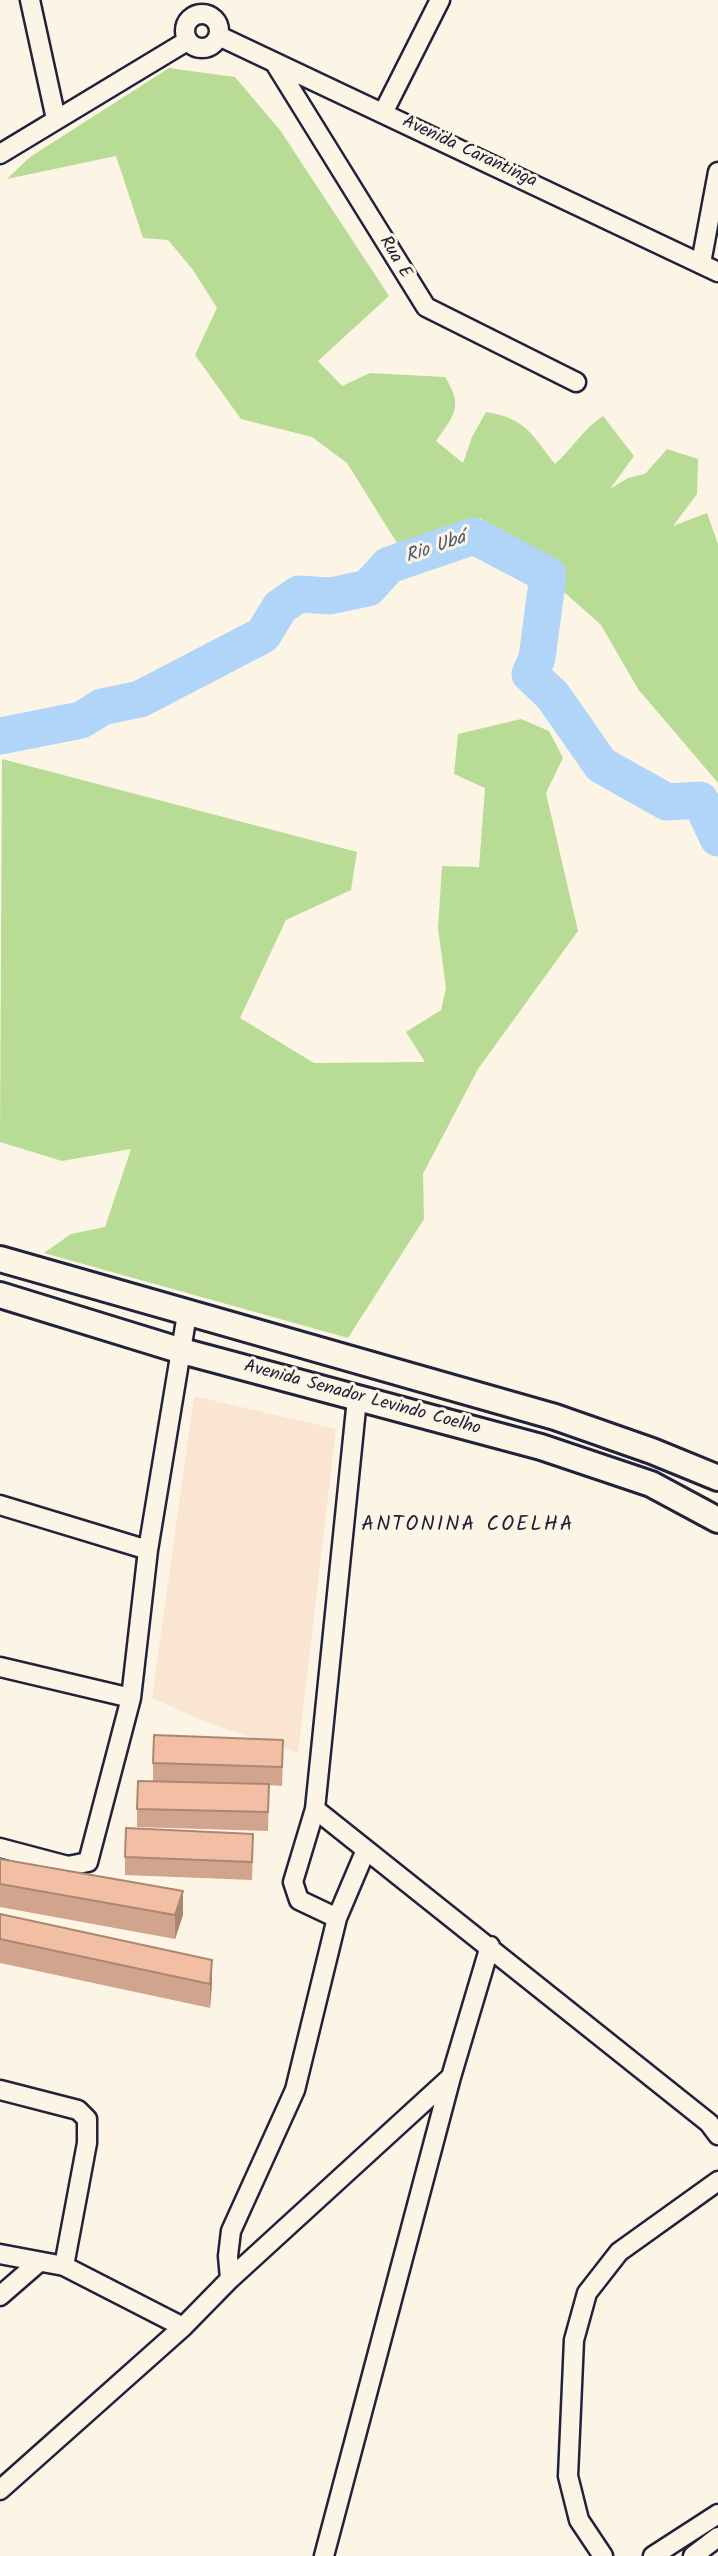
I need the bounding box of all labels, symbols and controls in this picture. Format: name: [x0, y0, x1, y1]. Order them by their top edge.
street label: Avenida Carantinga: [398, 112, 540, 194]
street label: Rua E: [373, 233, 415, 283]
water label: Rio Ubá: [403, 528, 469, 570]
street label: Avenida Senador Levindo Coelho: [241, 1357, 483, 1441]
district label: ANTONINA COELHA: [363, 1513, 573, 1539]

